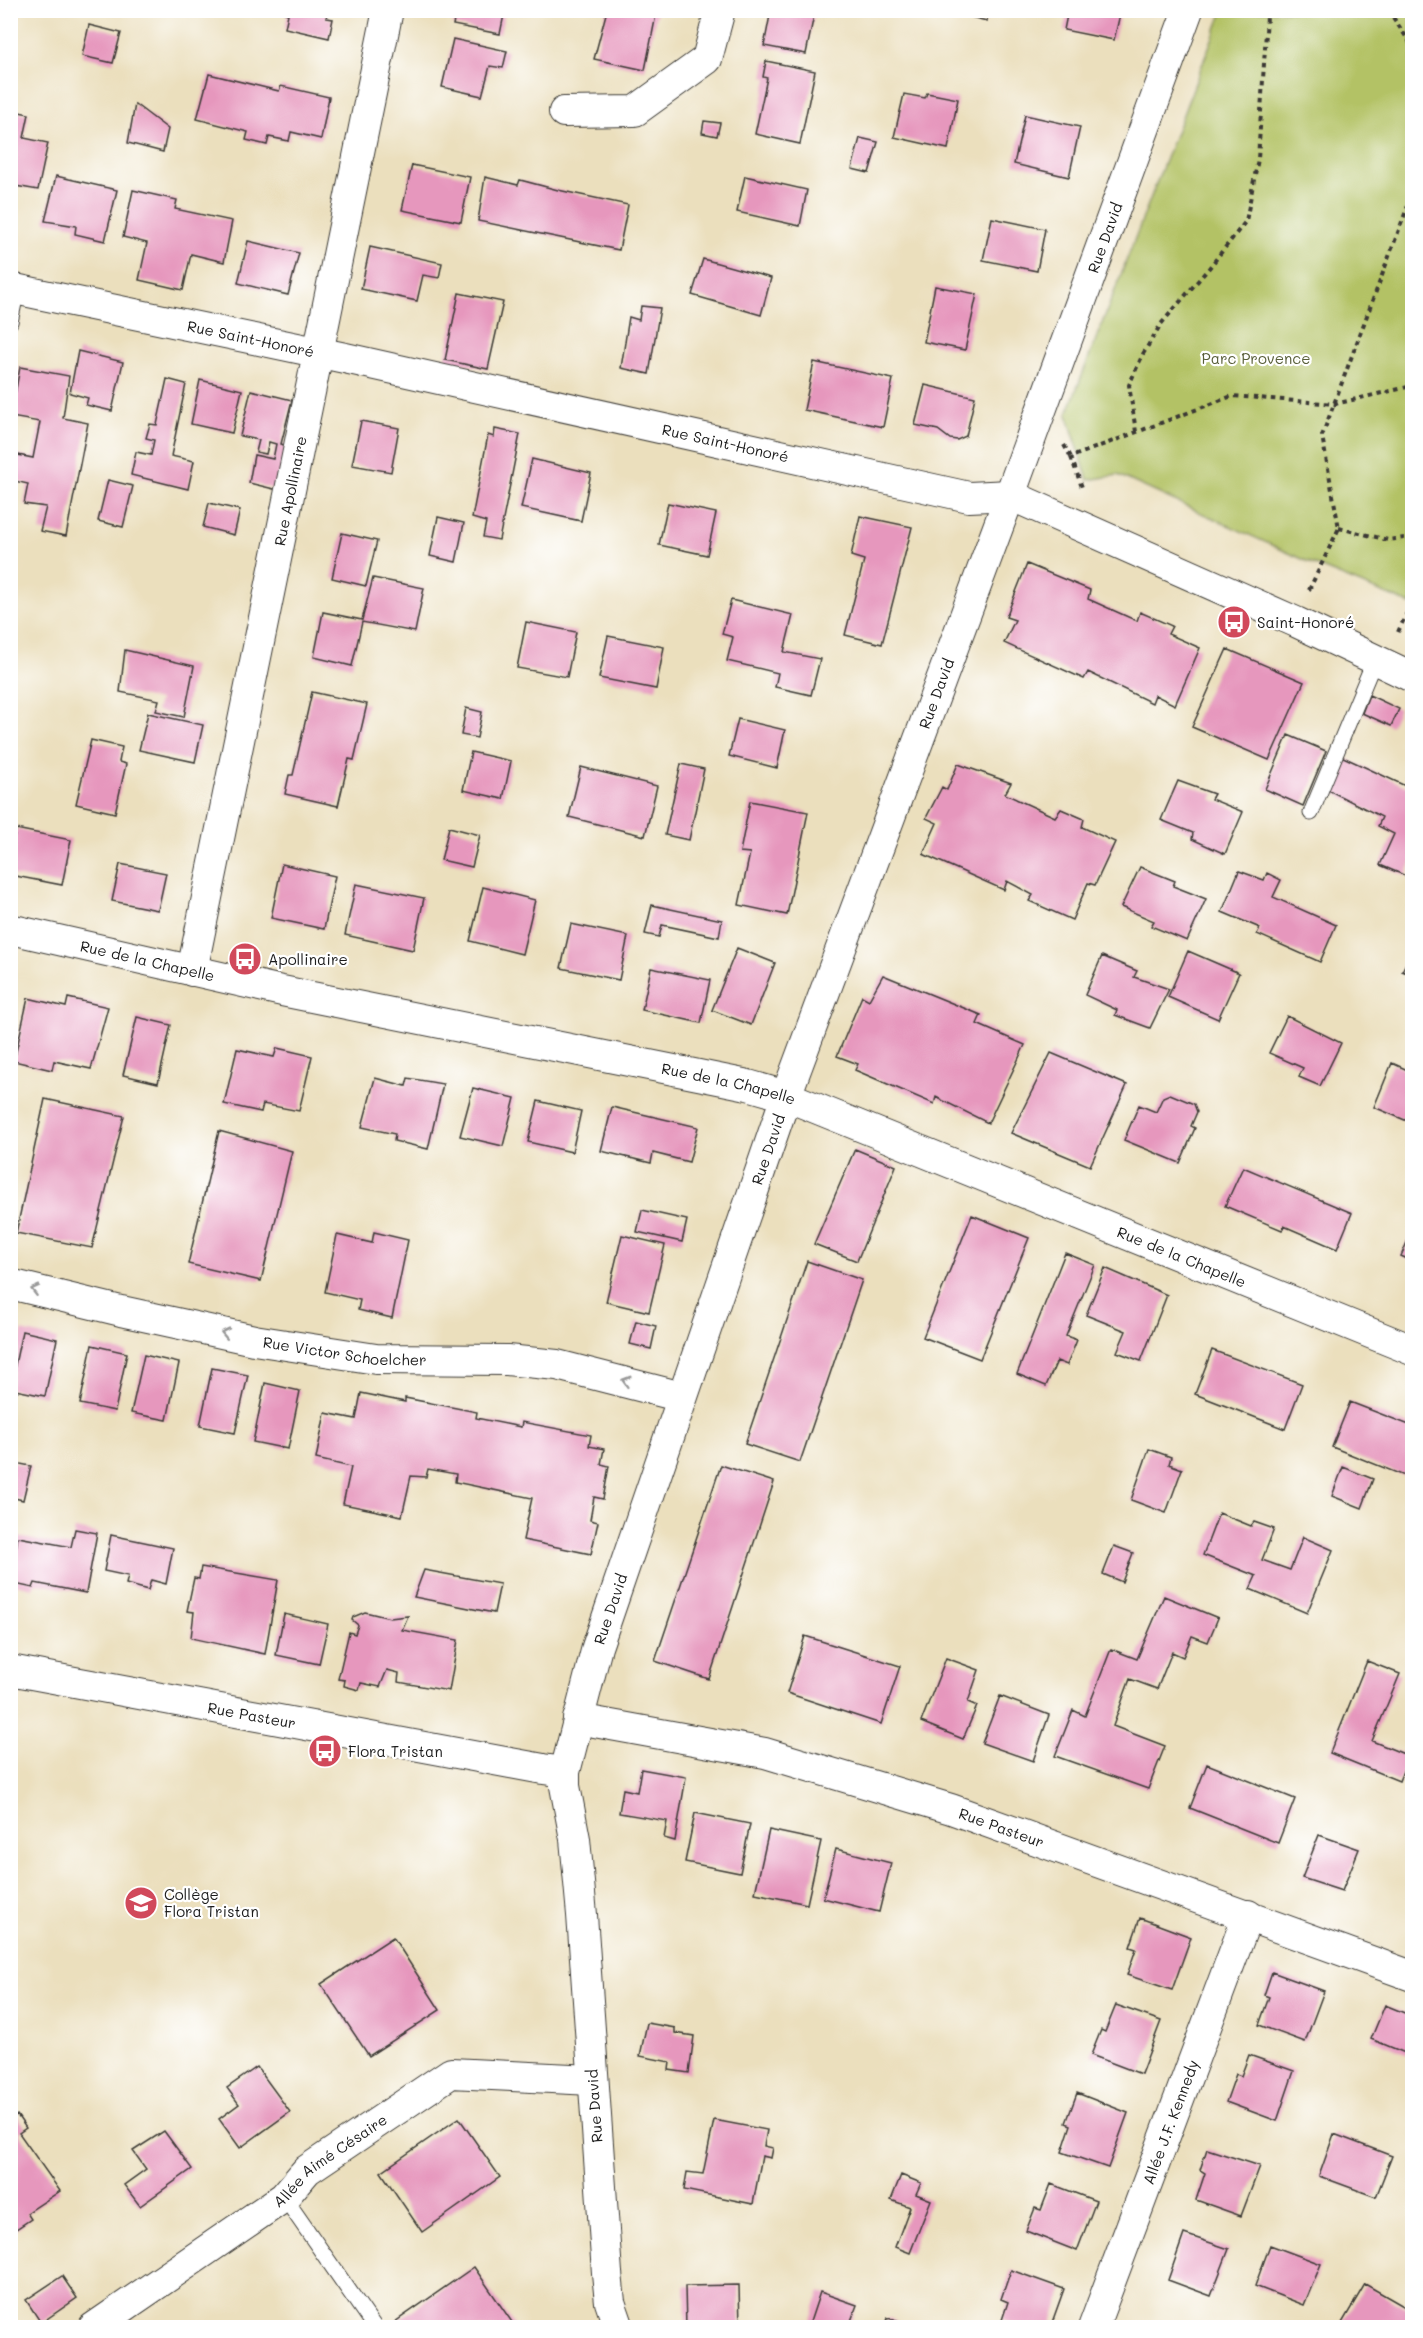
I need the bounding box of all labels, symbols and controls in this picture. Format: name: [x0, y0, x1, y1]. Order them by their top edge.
street label: Rue David: [1082, 199, 1127, 276]
street label: Rue Saint-Honoré: [185, 315, 316, 361]
park label: Parc Provence: [1202, 348, 1310, 368]
street label: Rue Saint-Honoré: [660, 419, 791, 467]
street label: Rue Apollinaire: [269, 434, 311, 548]
bus stop icon: Saint-Honoré: [1216, 604, 1252, 640]
place label: Saint-Honoré: [1257, 612, 1354, 632]
street label: Rue David: [914, 655, 958, 731]
street label: Rue de la Chapelle: [78, 935, 217, 985]
bus stop icon: Apollinaire: [227, 941, 263, 977]
place label: Apollinaire: [268, 949, 348, 969]
street label: Rue de la Chapelle: [660, 1058, 799, 1109]
street label: Rue David: [746, 1111, 789, 1187]
street label: Rue de la Chapelle: [1114, 1221, 1249, 1292]
one-way arrow: [30, 1284, 40, 1297]
one-way arrow: [221, 1328, 231, 1341]
street label: Rue Victor Schoelcher: [262, 1332, 427, 1369]
one-way arrow: [621, 1376, 631, 1389]
street label: Rue David: [589, 1571, 631, 1647]
street label: Rue Pasteur: [206, 1697, 298, 1733]
bus stop icon: Flora Tristan: [307, 1733, 343, 1769]
place label: Flora Tristan: [348, 1741, 443, 1761]
street label: Rue Pasteur: [956, 1803, 1047, 1852]
place label: Collège Flora Tristan: [164, 1884, 259, 1921]
school or university icon: Collège Flora Tristan: [123, 1885, 159, 1921]
street label: Allée J.F. Kennedy: [1138, 2057, 1203, 2187]
street label: Rue David: [581, 2069, 607, 2143]
street label: Allée Aimé Césaire: [269, 2109, 391, 2211]

